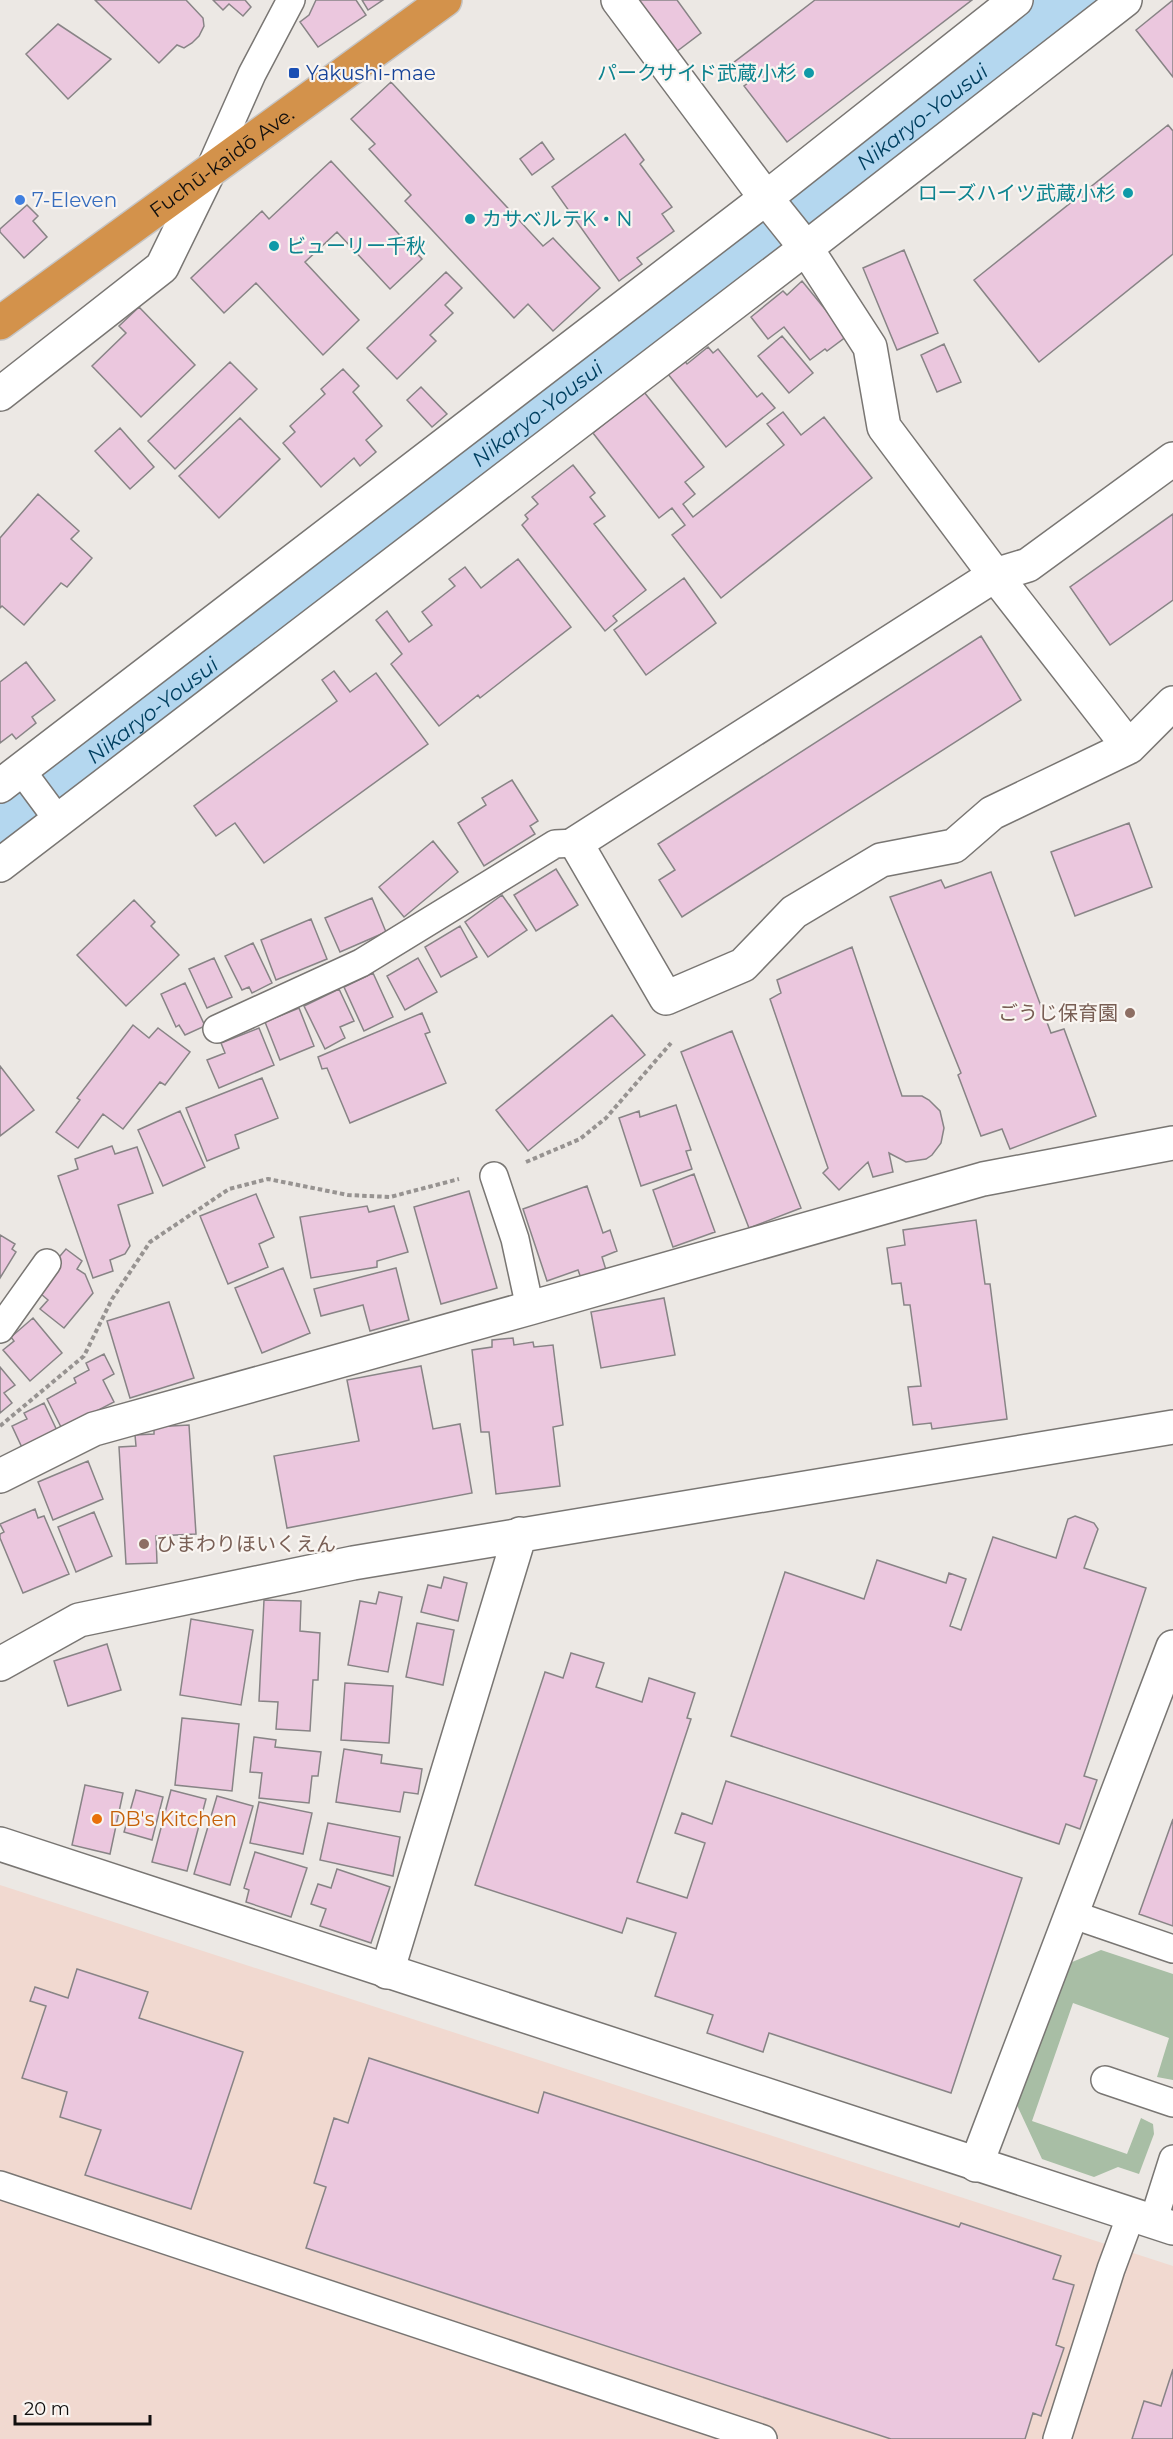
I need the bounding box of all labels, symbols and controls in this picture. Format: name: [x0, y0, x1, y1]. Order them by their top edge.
water label: Nikaryo-Yousui: [851, 58, 993, 175]
place label: Yakushi-mae: [306, 61, 436, 85]
place label: パークサイド武蔵小杉: [597, 61, 797, 85]
marker: Yakushi-mae: [287, 66, 301, 80]
marker: パークサイド武蔵小杉: [802, 66, 816, 80]
street label: Fuchū-kaidō Ave.: [145, 102, 299, 222]
place label: ローズハイツ武蔵小杉: [917, 181, 1116, 205]
marker: ローズハイツ武蔵小杉: [1121, 186, 1135, 200]
place label: 7-Eleven: [32, 188, 117, 212]
marker: 7-Eleven: [13, 193, 27, 207]
place label: カサベルテK・N: [482, 207, 632, 231]
marker: カサベルテK・N: [463, 212, 477, 226]
place label: ビューリー千秋: [286, 234, 426, 258]
marker: ビューリー千秋: [267, 239, 281, 253]
water label: Nikaryo-Yousui: [466, 354, 608, 472]
water label: Nikaryo-Yousui: [81, 651, 223, 768]
place label: ごうじ保育園: [998, 1001, 1118, 1025]
marker: ごうじ保育園: [1123, 1006, 1137, 1020]
place label: ひまわりほいくえん: [156, 1532, 336, 1556]
marker: ひまわりほいくえん: [137, 1537, 151, 1551]
place label: DB's Kitchen: [109, 1807, 237, 1831]
marker: DB's Kitchen: [90, 1812, 104, 1826]
scale bar: [15, 2388, 150, 2426]
text: 20 m: [24, 2398, 70, 2420]

